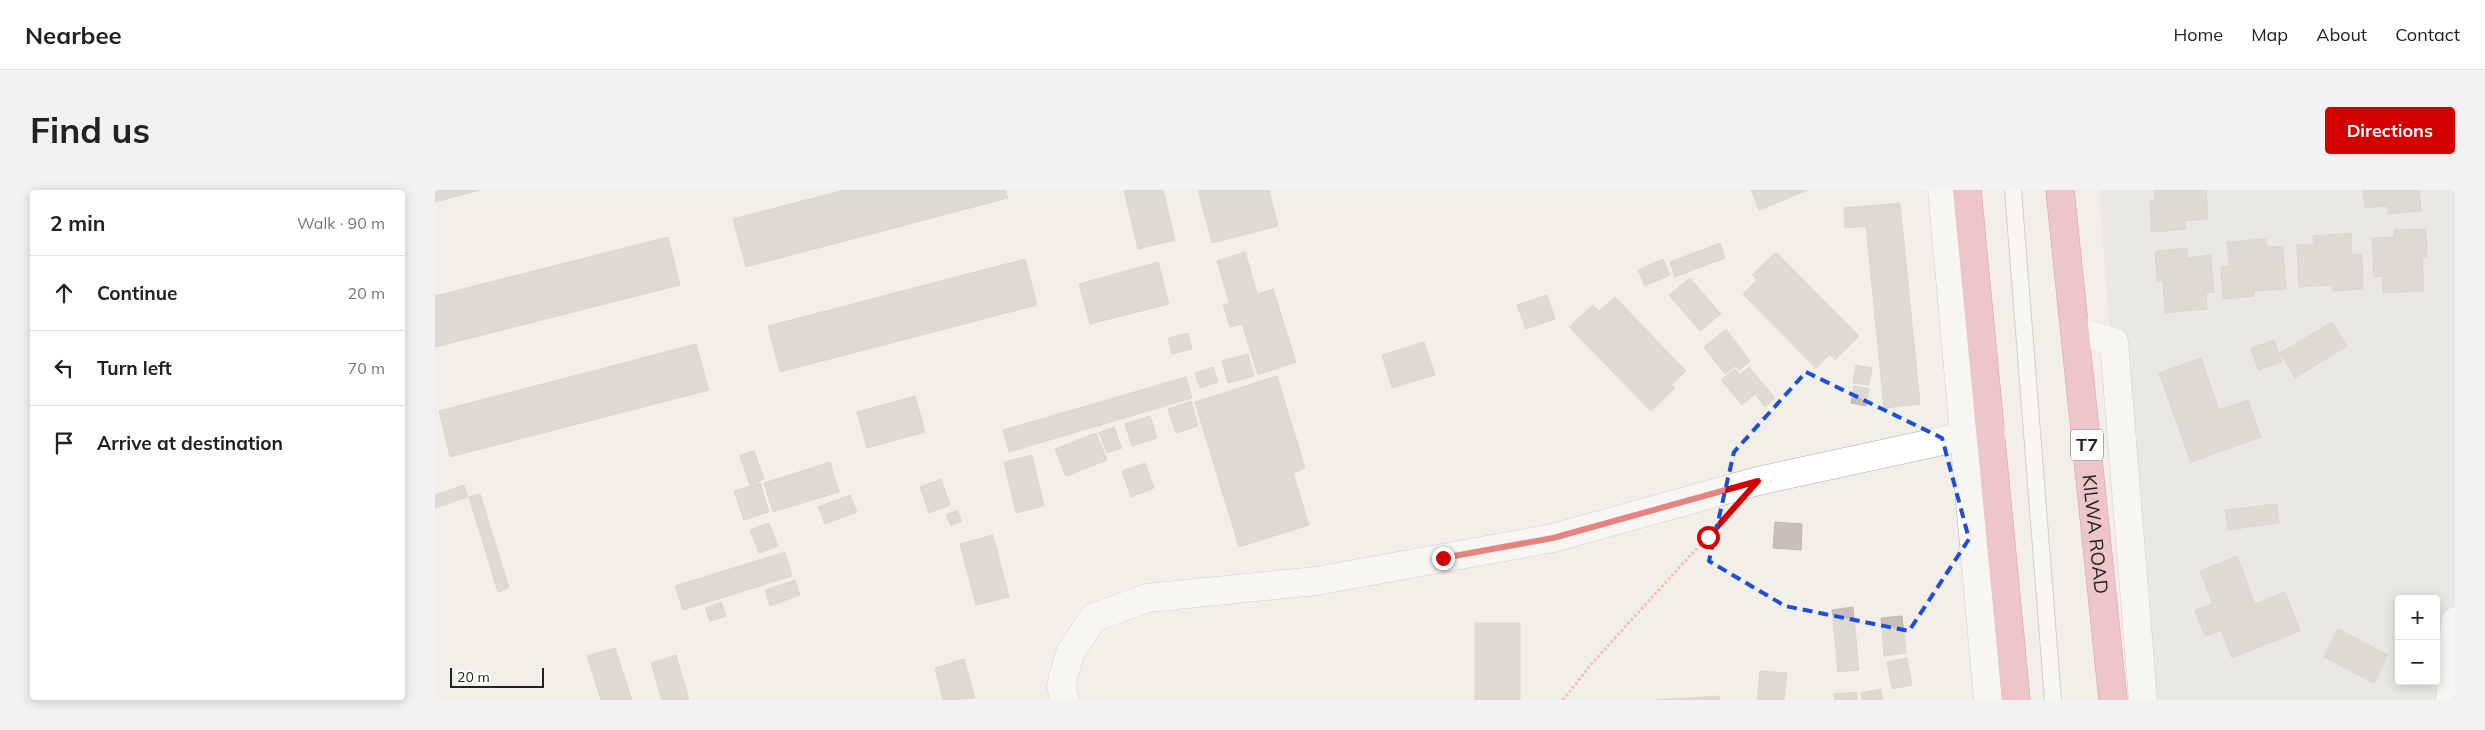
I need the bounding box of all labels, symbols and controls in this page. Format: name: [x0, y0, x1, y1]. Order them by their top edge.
text: Nearbee: [25, 20, 122, 50]
text: Home: [2173, 23, 2223, 46]
text: Map: [2251, 23, 2288, 46]
text: About: [2316, 23, 2367, 46]
text: Contact: [2395, 23, 2460, 46]
button: Directions: [2325, 107, 2455, 154]
text: Find us: [30, 108, 150, 152]
text: 2 min: [50, 210, 105, 236]
text: Walk · 90 m: [297, 213, 385, 233]
icon: ahead: [50, 279, 78, 307]
text: Continue: [97, 281, 177, 305]
text: 20 m: [348, 283, 385, 303]
icon: left: [50, 354, 78, 382]
text: Turn left: [97, 356, 172, 380]
text: 70 m: [348, 358, 385, 378]
icon: arrive: [50, 429, 78, 457]
road number: T7: [2071, 430, 2103, 460]
text: Arrive at destination: [97, 431, 283, 455]
street label: KILWA ROAD: [2078, 473, 2114, 595]
route start: [1697, 526, 1720, 549]
route end: [1432, 547, 1455, 570]
map controls: [2395, 595, 2440, 685]
button: +: [2395, 595, 2440, 640]
button: −: [2395, 640, 2440, 685]
scale bar: [450, 665, 544, 688]
text: 20 m: [457, 668, 490, 686]

